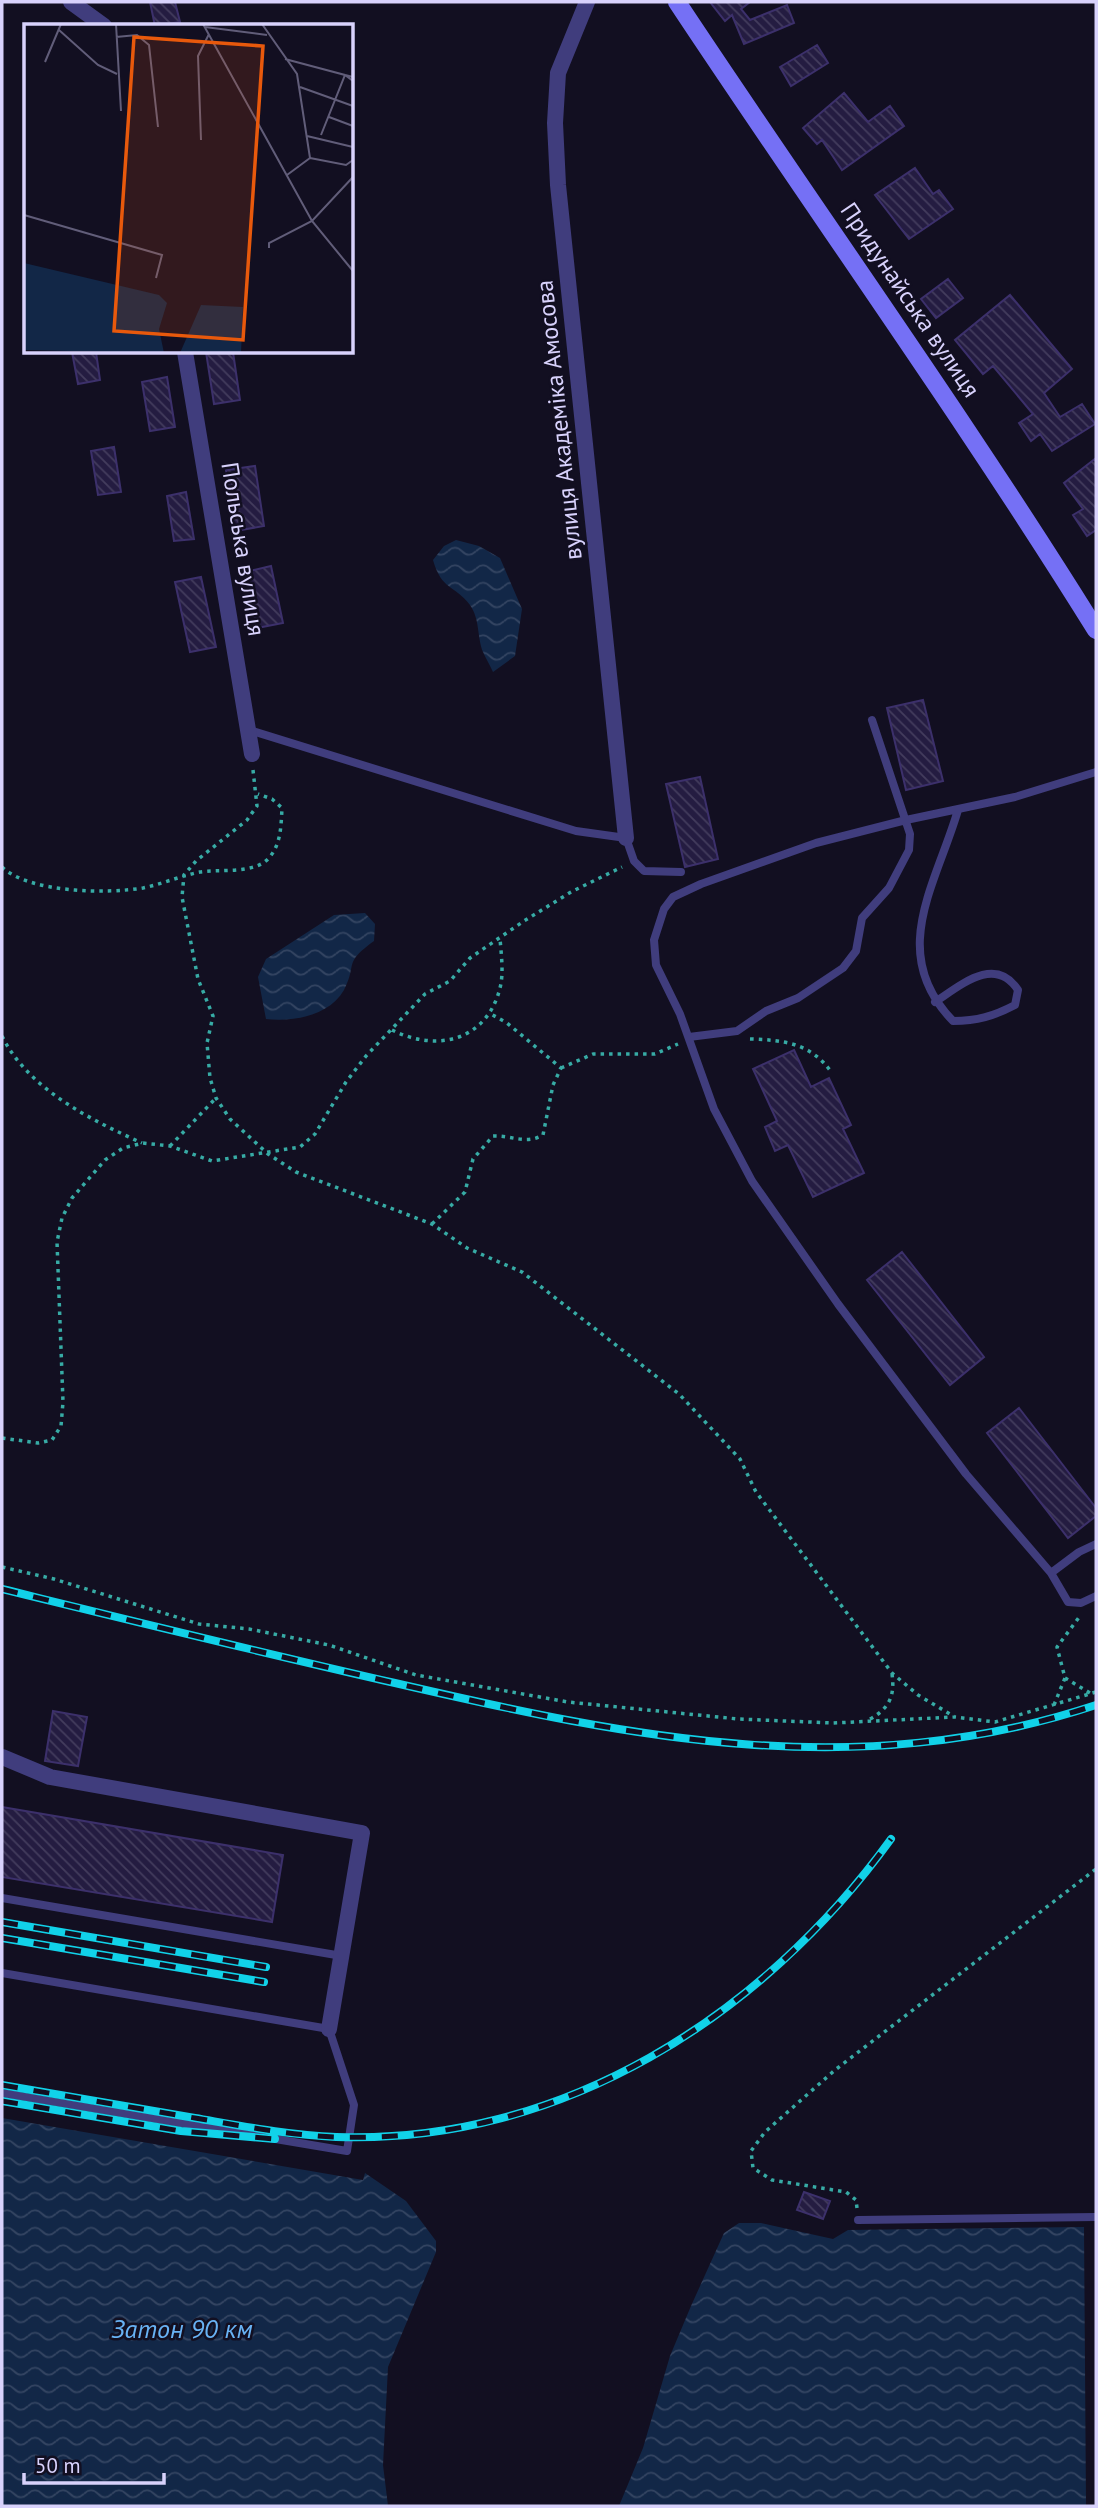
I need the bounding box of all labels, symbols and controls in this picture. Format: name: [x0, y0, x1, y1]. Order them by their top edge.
inset map: [24, 24, 354, 354]
street label: Придунайська вулиця: [834, 196, 987, 403]
street label: вулиця Академіка Амосова: [528, 279, 589, 561]
street label: Польська вулиця: [214, 460, 273, 638]
water label: Затон 90 км: [111, 2312, 253, 2345]
scale bar: [24, 2442, 164, 2486]
text: 50 m: [35, 2452, 81, 2479]

